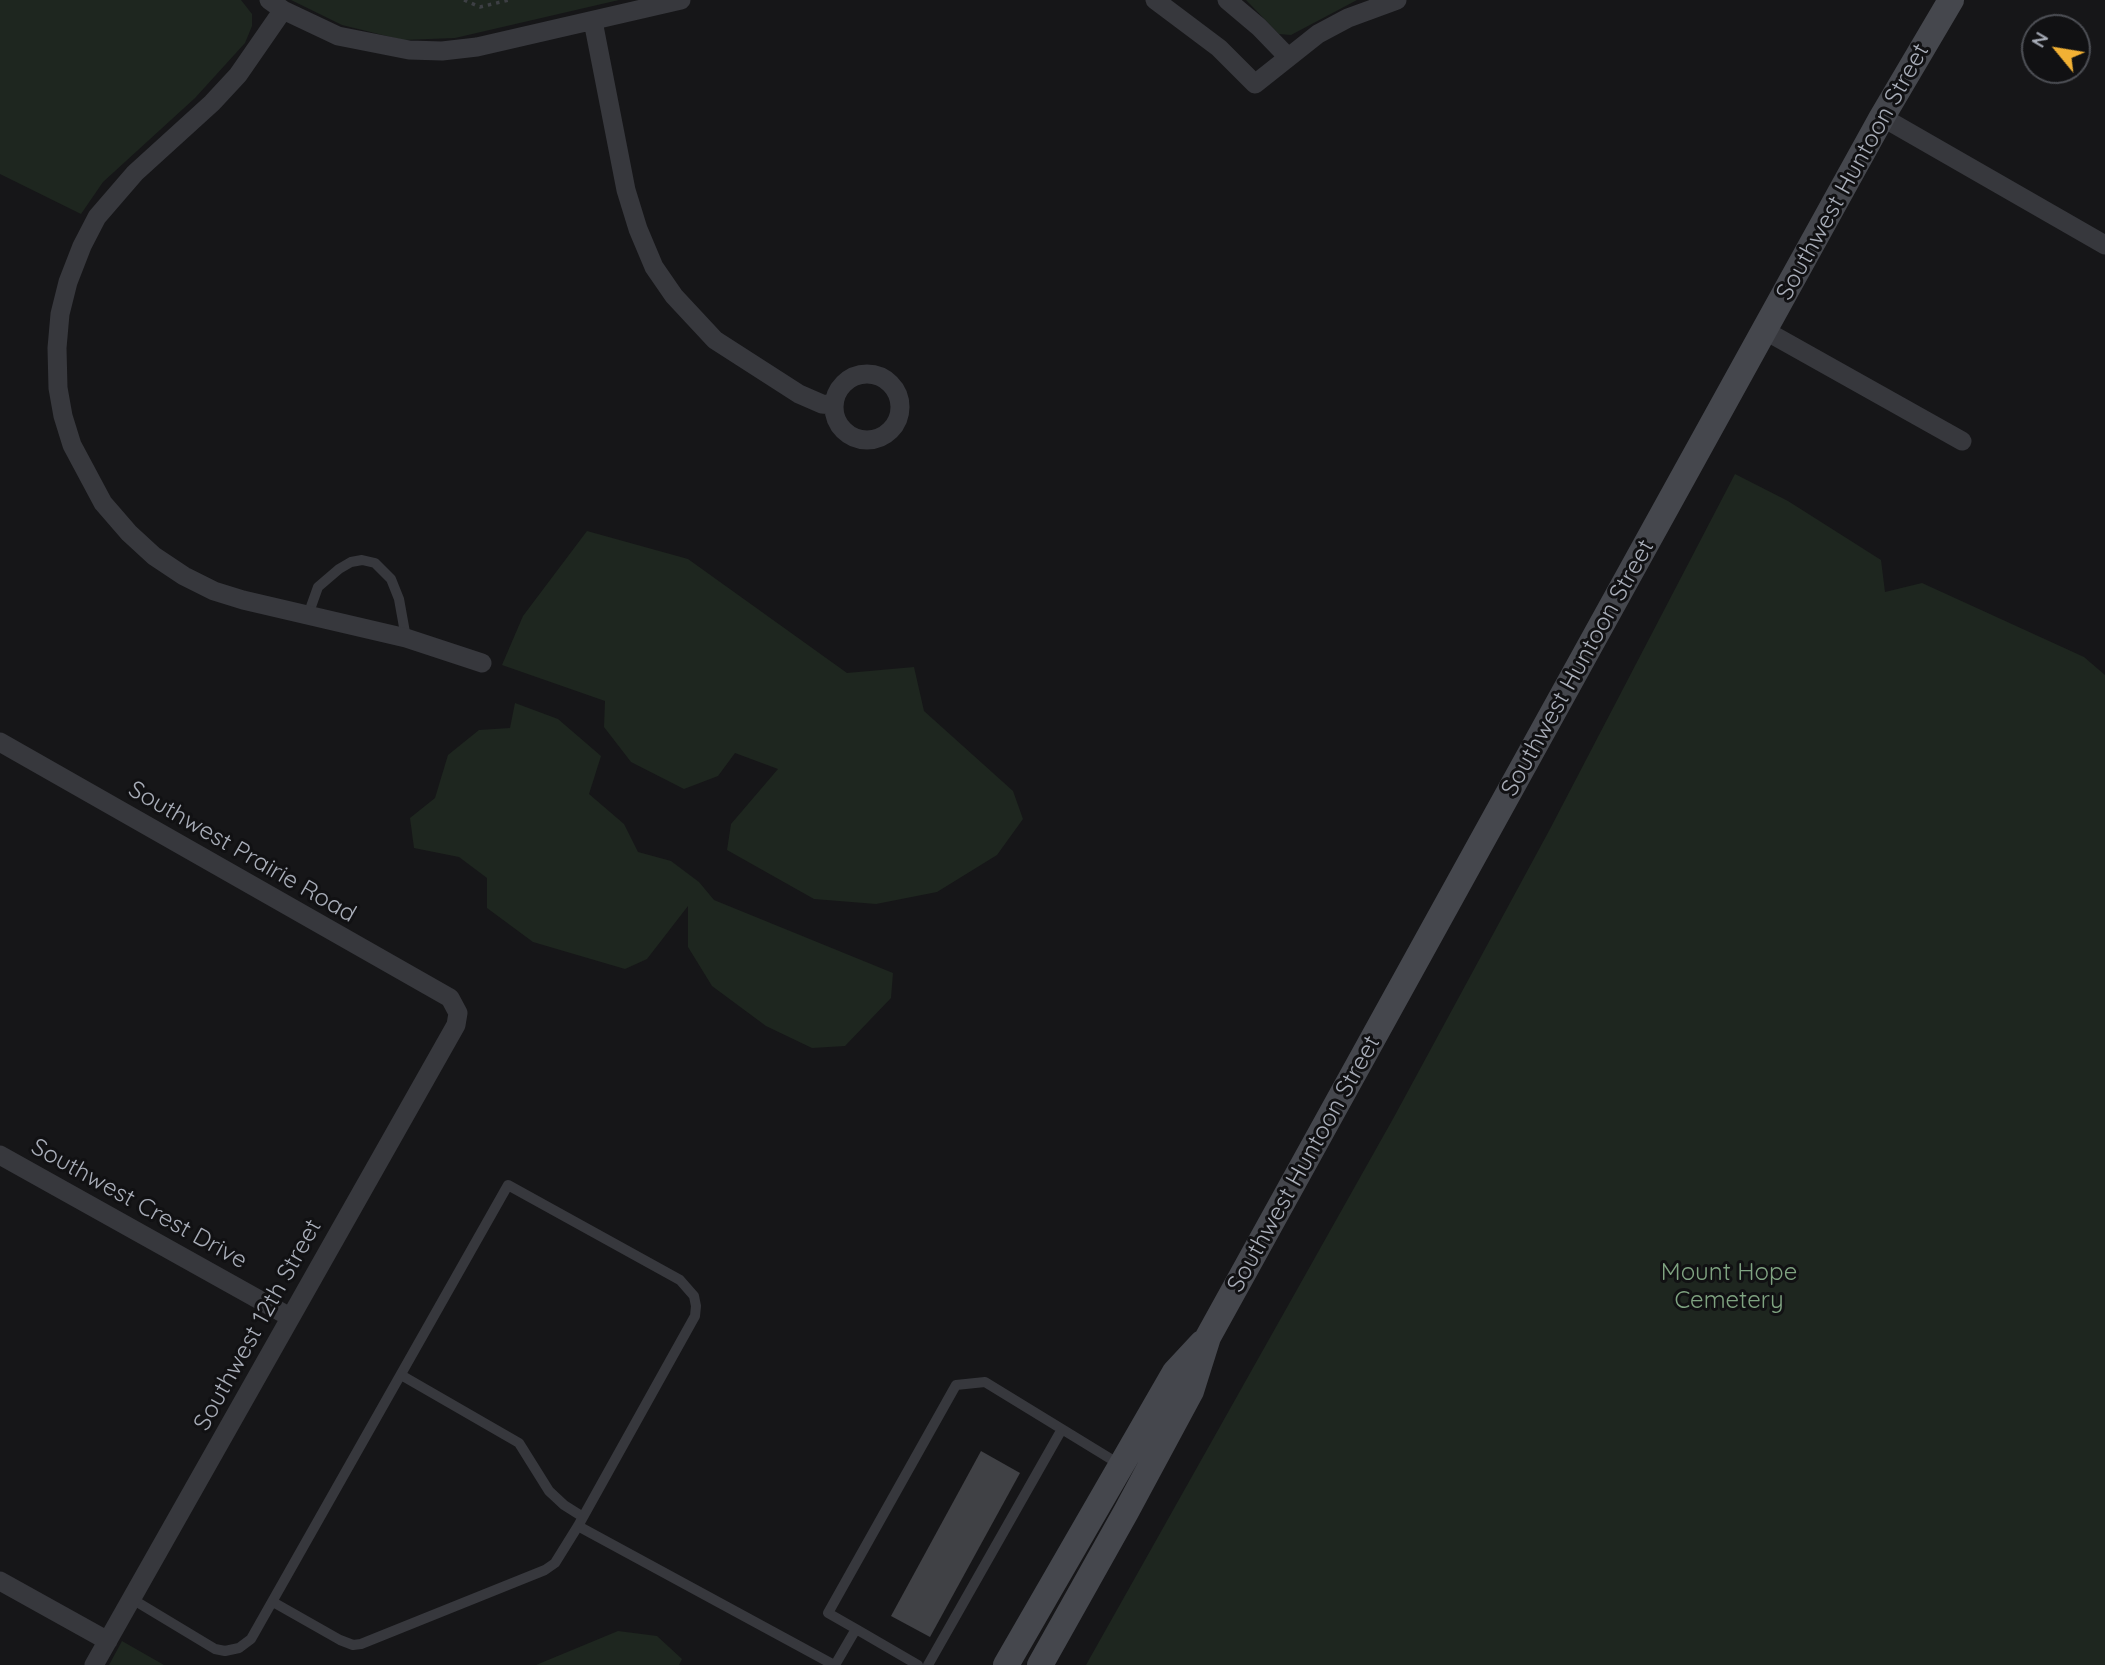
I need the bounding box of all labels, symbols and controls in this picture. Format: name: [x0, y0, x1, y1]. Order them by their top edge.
north arrow: [2021, 14, 2091, 84]
text: N: [2026, 27, 2053, 52]
street label: Southwest Huntoon Street: [1770, 39, 1936, 305]
street label: Southwest Huntoon Street: [1495, 535, 1661, 801]
street label: Southwest Prairie Road: [123, 775, 361, 929]
street label: Southwest Huntoon Street: [1221, 1031, 1387, 1297]
street label: Southwest Crest Drive: [26, 1133, 252, 1275]
street label: Southwest 12th Street: [188, 1214, 328, 1436]
park label: Mount Hope Cemetery: [1661, 1259, 1797, 1315]

